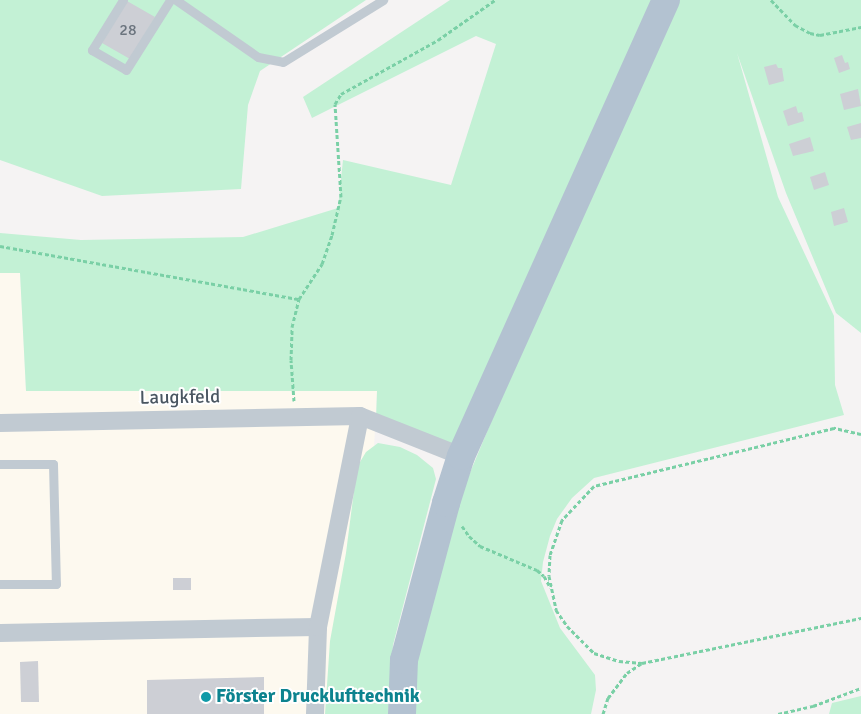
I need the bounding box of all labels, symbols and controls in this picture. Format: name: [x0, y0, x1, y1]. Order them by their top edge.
house number: 28: [119, 20, 137, 40]
street label: Laugkfeld: [140, 386, 220, 410]
place label: Förster Drucklufttechnik: [216, 686, 420, 708]
marker: Förster Drucklufttechnik: [200, 691, 212, 703]

